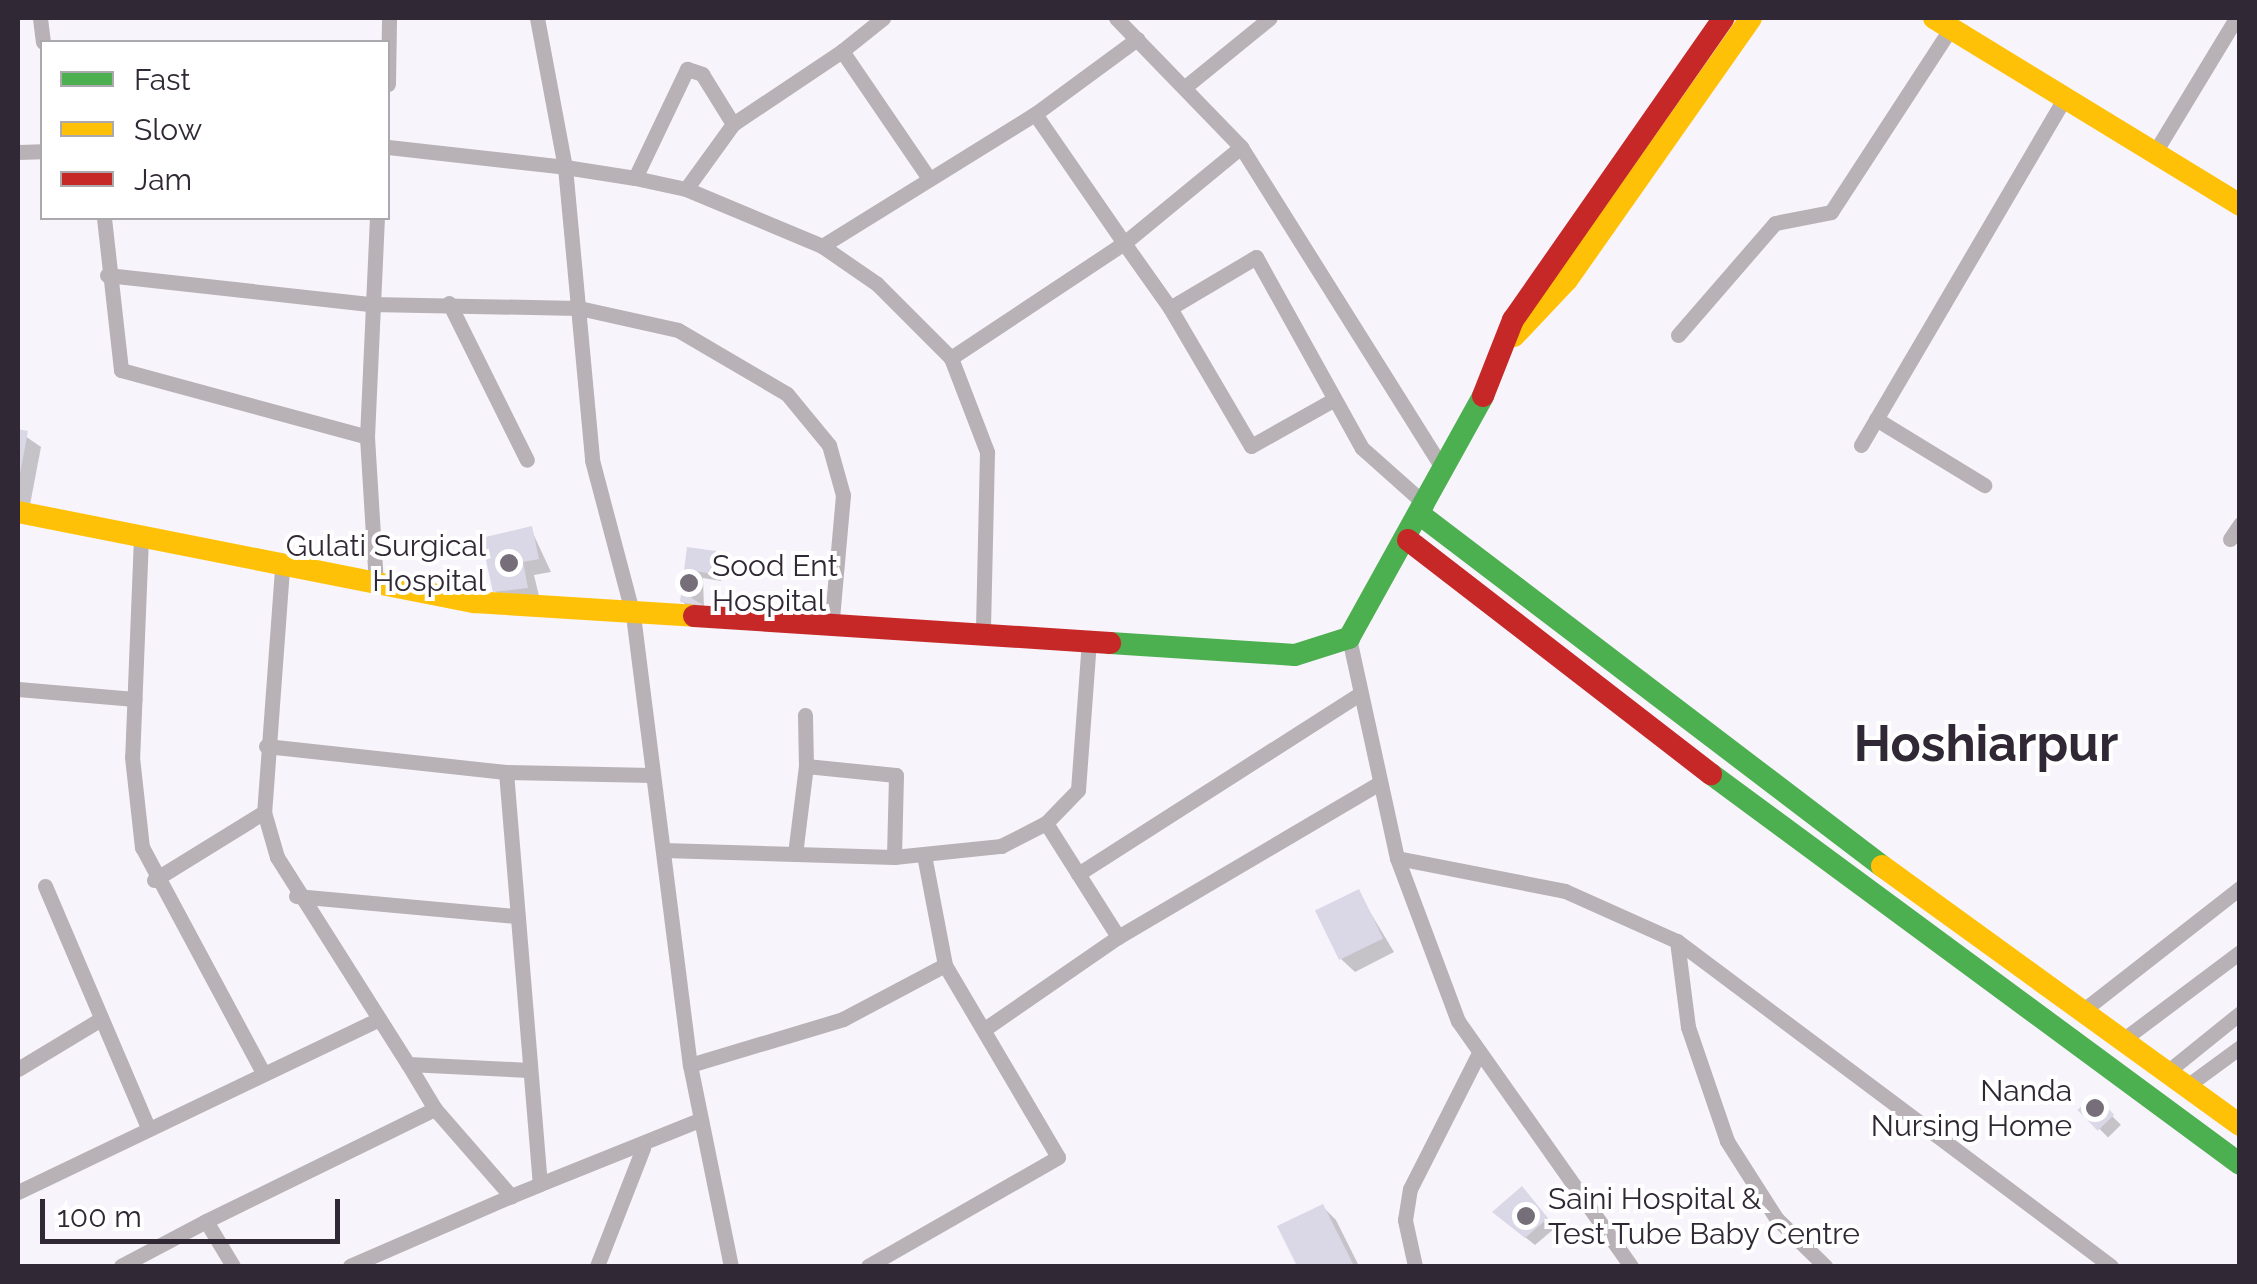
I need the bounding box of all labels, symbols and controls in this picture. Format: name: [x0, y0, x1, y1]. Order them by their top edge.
legend: [40, 40, 390, 220]
text: Fast: [134, 62, 191, 97]
text: Slow: [134, 112, 202, 147]
text: Jam: [134, 162, 192, 197]
place label: Gulati Surgical Hospital: [286, 528, 486, 598]
place label: Sood Ent Hospital: [712, 548, 838, 618]
marker: Gulati Surgical Hospital: [496, 550, 522, 576]
marker: Sood Ent Hospital: [676, 570, 702, 596]
district label: Hoshiarpur: [1854, 714, 2118, 774]
place label: Nanda Nursing Home: [1871, 1073, 2072, 1144]
marker: Nanda Nursing Home: [2082, 1095, 2108, 1121]
scale bar: [45, 1179, 345, 1241]
place label: Saini Hospital & Test Tube Baby Centre: [1548, 1181, 1862, 1252]
text: 100 m: [57, 1199, 142, 1234]
marker: Saini Hospital & Test Tube Baby Centre: [1513, 1203, 1539, 1229]

